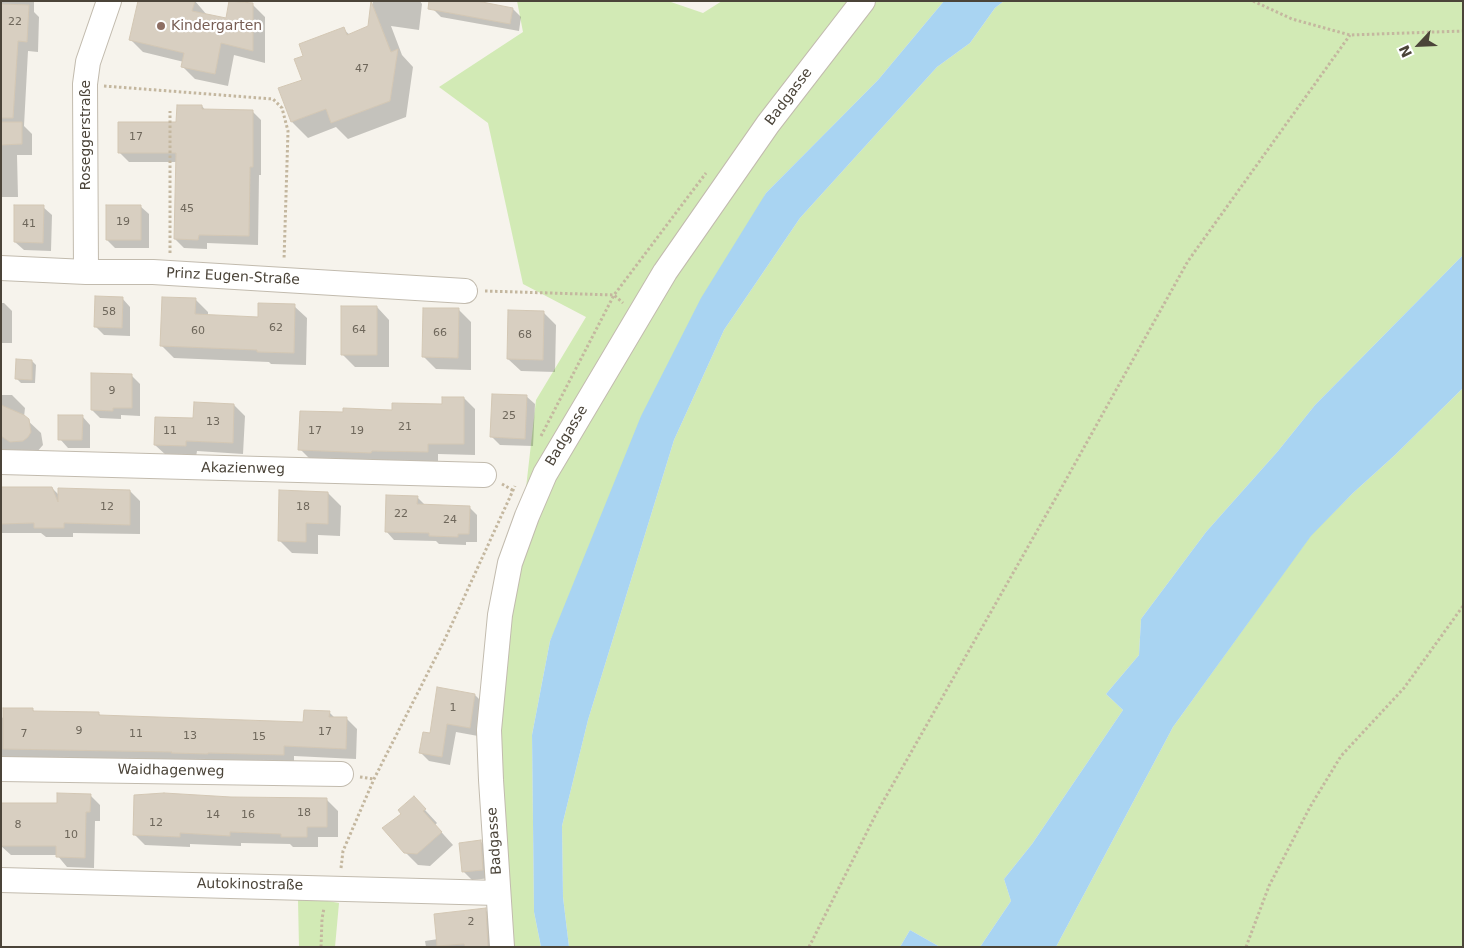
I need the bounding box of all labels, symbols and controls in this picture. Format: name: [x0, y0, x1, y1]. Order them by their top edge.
house number: 22: [8, 15, 22, 29]
place label: Kindergarten: [171, 18, 262, 34]
marker: Kindergarten: [155, 20, 167, 32]
north arrow: [1394, 20, 1444, 70]
text: N: [1396, 43, 1415, 60]
house number: 47: [355, 62, 369, 76]
street label: Badgasse: [762, 65, 816, 129]
street label: Roseggerstraße: [78, 80, 94, 190]
house number: 17: [129, 130, 143, 144]
house number: 45: [180, 202, 194, 216]
house number: 19: [116, 215, 130, 229]
house number: 41: [22, 217, 36, 231]
street label: Prinz Eugen-Straße: [166, 265, 300, 289]
house number: 58: [102, 305, 116, 319]
house number: 62: [269, 321, 283, 335]
house number: 64: [352, 323, 366, 337]
house number: 60: [191, 324, 205, 338]
house number: 66: [433, 326, 447, 340]
house number: 68: [518, 328, 532, 342]
house number: 9: [109, 384, 115, 398]
street label: Badgasse: [542, 403, 592, 469]
house number: 25: [502, 409, 516, 423]
house number: 13: [206, 415, 220, 429]
house number: 21: [398, 420, 412, 434]
house number: 11: [163, 424, 177, 438]
house number: 17: [308, 424, 322, 438]
house number: 19: [350, 424, 364, 438]
street label: Akazienweg: [201, 460, 285, 478]
house number: 12: [100, 500, 114, 514]
house number: 18: [296, 500, 310, 514]
house number: 22: [394, 507, 408, 521]
house number: 24: [443, 513, 457, 527]
house number: 1: [450, 701, 456, 715]
house number: 9: [76, 724, 82, 738]
house number: 17: [318, 725, 332, 739]
house number: 7: [21, 727, 27, 741]
house number: 11: [129, 727, 143, 741]
house number: 13: [183, 729, 197, 743]
house number: 15: [252, 730, 266, 744]
street label: Waidhagenweg: [117, 762, 225, 780]
house number: 18: [297, 806, 311, 820]
street label: Badgasse: [484, 807, 506, 875]
house number: 14: [206, 808, 220, 822]
house number: 16: [241, 808, 255, 822]
house number: 12: [149, 816, 163, 830]
house number: 8: [15, 818, 21, 832]
house number: 10: [64, 828, 78, 842]
street label: Autokinostraße: [197, 876, 303, 894]
house number: 2: [468, 915, 474, 929]

